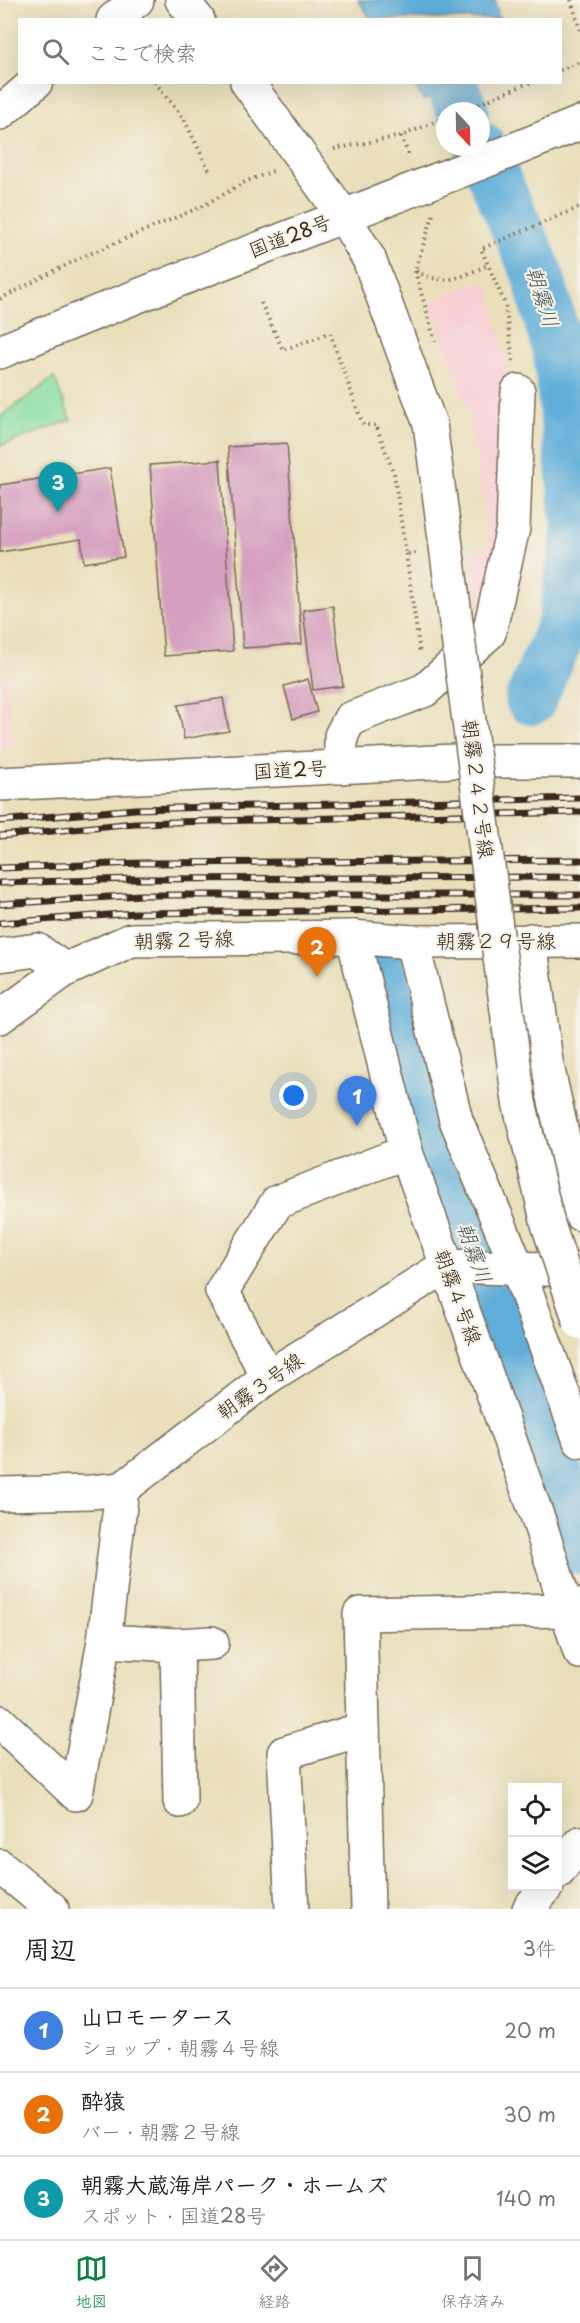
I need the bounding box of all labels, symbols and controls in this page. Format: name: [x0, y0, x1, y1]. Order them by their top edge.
search box: [18, 18, 562, 84]
icon: search: [39, 35, 72, 68]
text: ここで検索: [87, 35, 197, 68]
north arrow: [436, 102, 490, 156]
street label: 国道28号: [244, 206, 335, 265]
water label: 朝霧川: [519, 262, 568, 331]
pin: 3: [38, 462, 78, 512]
street label: 朝霧２４２号線: [456, 718, 502, 860]
street label: 国道2号: [252, 752, 328, 786]
street label: 朝霧２号線: [133, 922, 234, 956]
street label: 朝霧２９号線: [436, 925, 556, 955]
pin: 2: [298, 928, 336, 977]
pin: 1: [338, 1076, 376, 1126]
your location: [279, 1081, 308, 1110]
water label: 朝霧川: [450, 1217, 502, 1287]
street label: 朝霧４号線: [428, 1245, 490, 1349]
street label: 朝霧３号線: [210, 1344, 309, 1426]
map controls: [508, 1783, 562, 1891]
button: locate: [508, 1783, 562, 1837]
button: layers: [508, 1837, 562, 1891]
text: 周辺: [24, 1929, 76, 1968]
text: 3件: [523, 1933, 556, 1963]
text: 山口モータース: [81, 1999, 234, 2032]
text: 1: [39, 2015, 48, 2045]
text: 20 m: [504, 2015, 556, 2045]
text: ショップ · 朝霧４号線: [81, 2032, 279, 2062]
text: 酔猿: [81, 2083, 125, 2116]
text: 2: [36, 2099, 51, 2129]
text: 30 m: [503, 2099, 556, 2129]
text: バー · 朝霧２号線: [81, 2116, 240, 2146]
text: 朝霧大蔵海岸パーク・ホームズ: [81, 2167, 388, 2200]
text: 3: [37, 2183, 50, 2213]
text: 140 m: [496, 2183, 556, 2213]
text: スポット · 国道28号: [81, 2200, 266, 2230]
tab: 地図: [75, 2252, 108, 2312]
tab: 経路: [258, 2252, 291, 2312]
tab: 保存済み: [441, 2252, 505, 2312]

